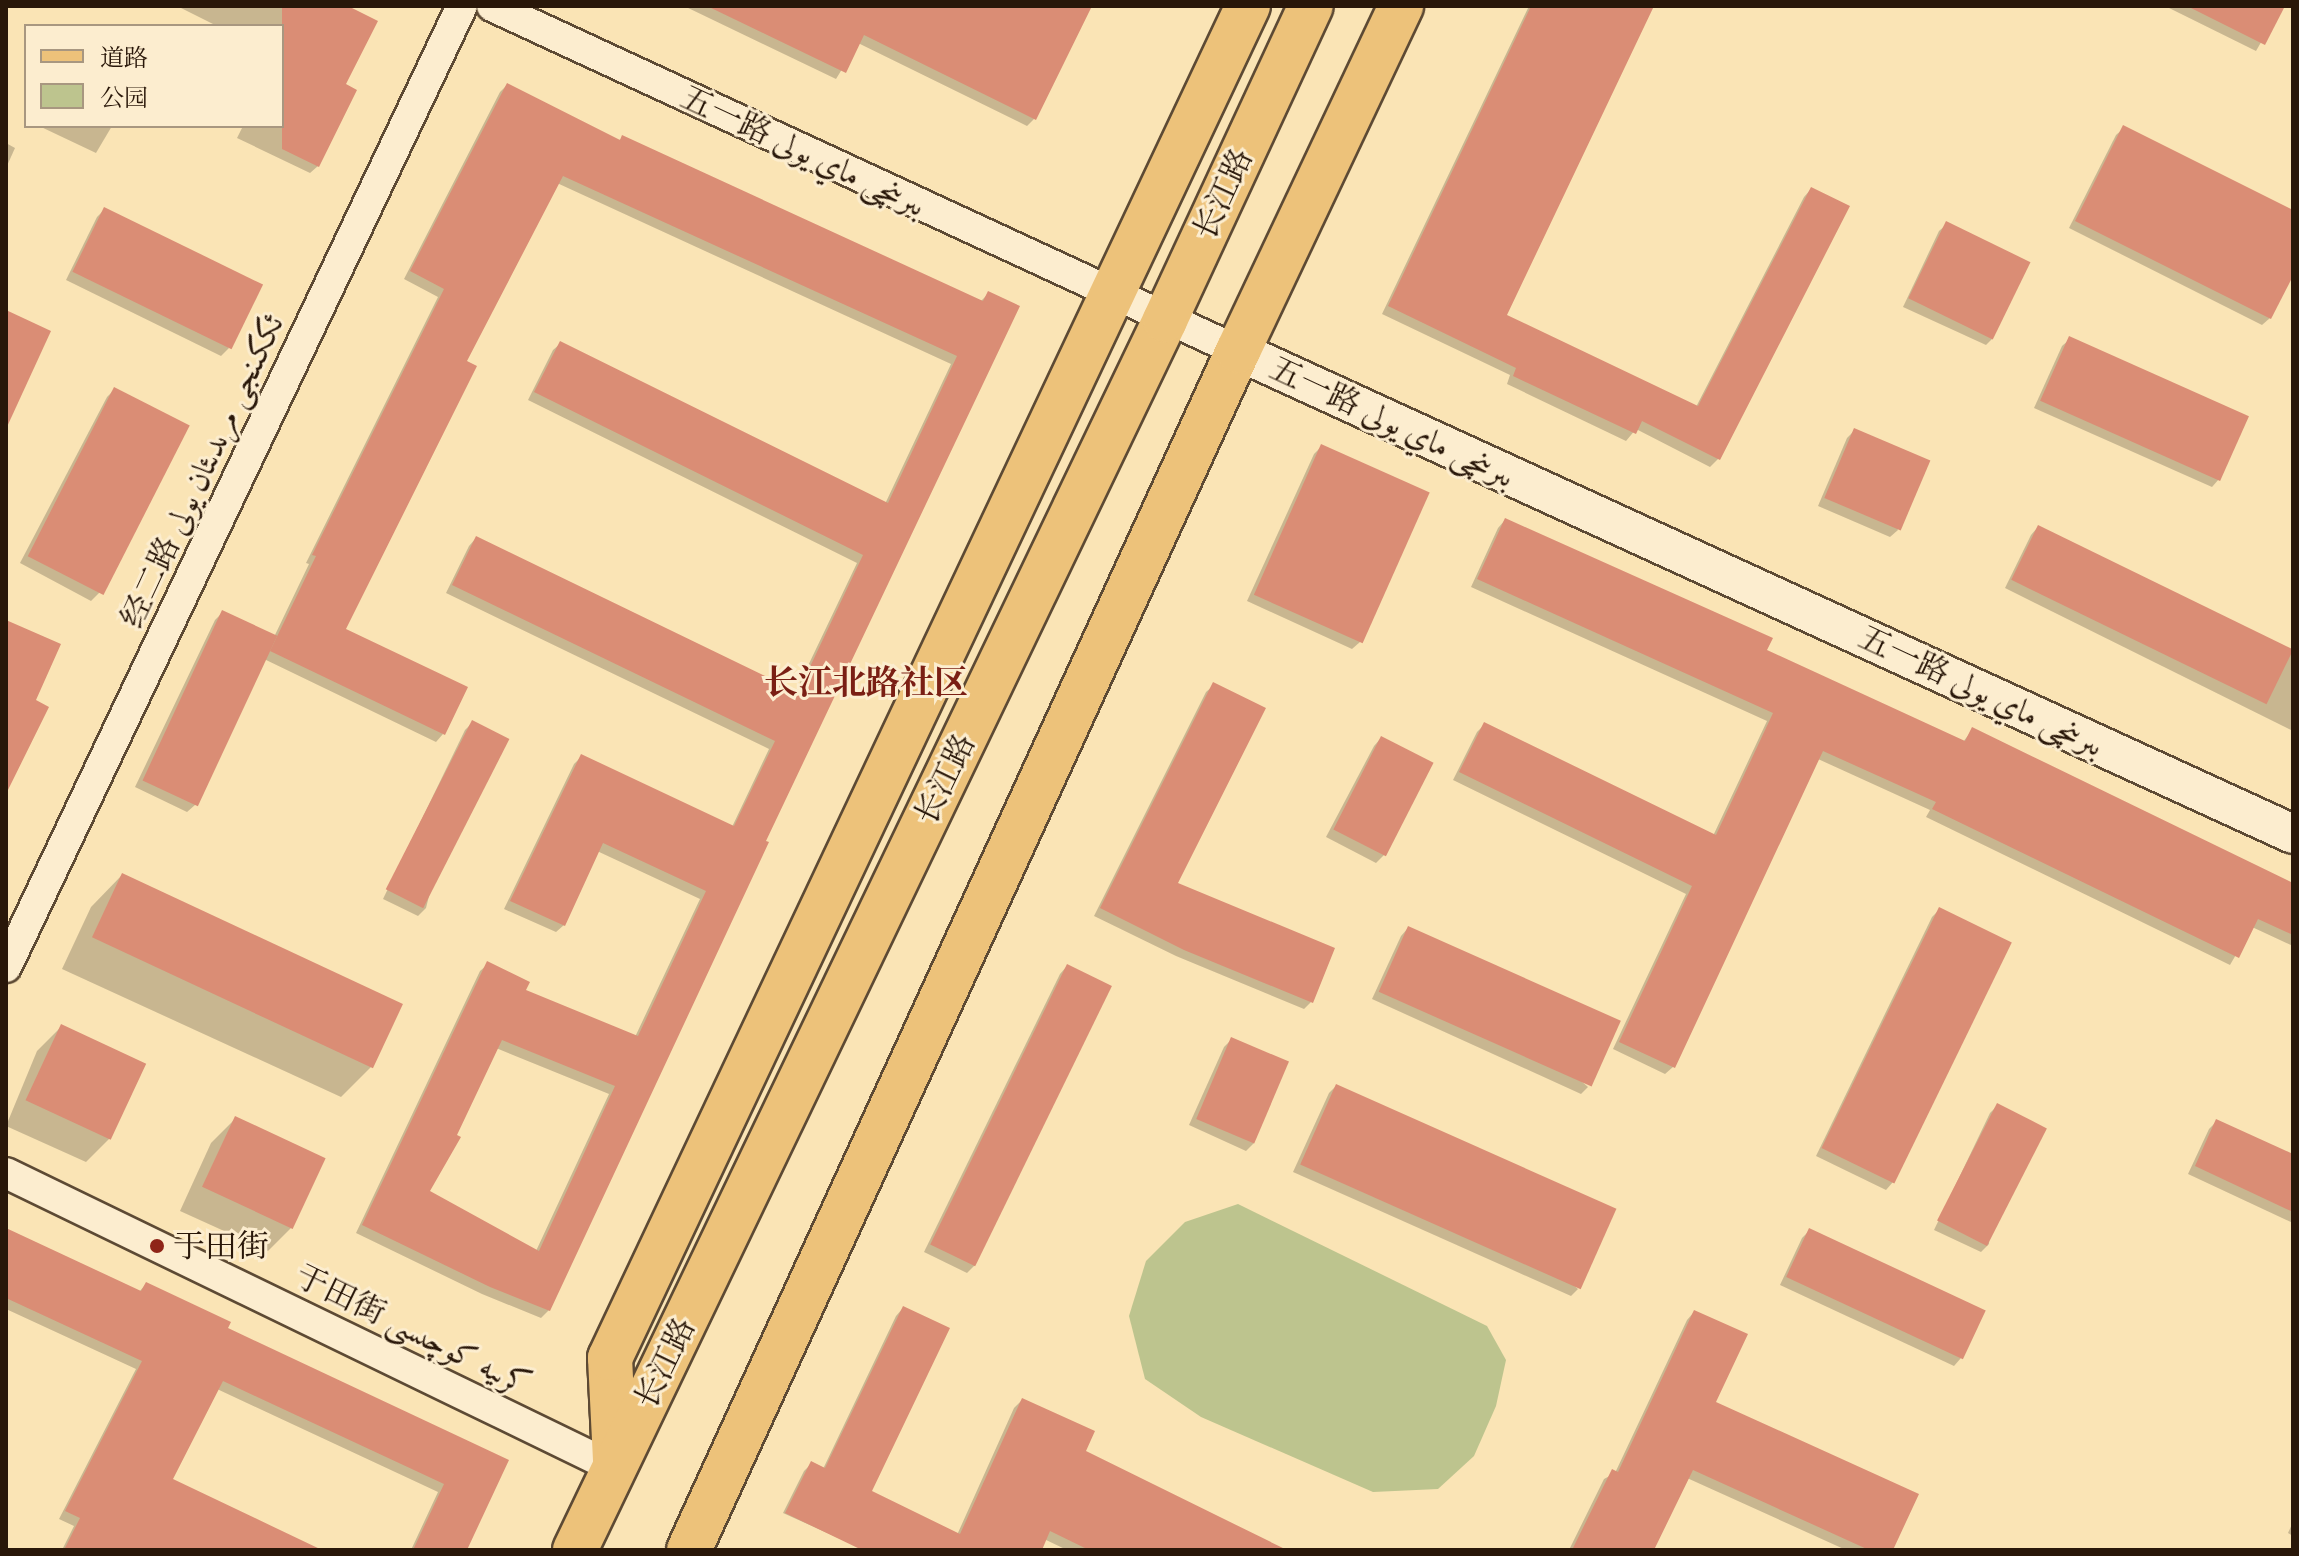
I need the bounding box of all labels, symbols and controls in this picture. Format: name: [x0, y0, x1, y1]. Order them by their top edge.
legend: [24, 24, 284, 128]
text: 道路: [100, 40, 148, 75]
street label: 五一路 بىرىنچى ماي يولى: [675, 77, 931, 225]
text: 公园: [100, 80, 148, 115]
street label: 长江路: [1185, 142, 1261, 246]
street label: 经二路 ئككىنجى مرىدىئان يولى: [113, 308, 291, 634]
street label: 五一路 بىرىنچى ماي يولى: [1264, 348, 1520, 496]
street label: 五一路 بىرىنچى ماي يولى: [1853, 617, 2109, 765]
district label: 长江北路社区: [764, 662, 968, 702]
street label: 长江路: [907, 727, 983, 831]
place label: 于田街: [173, 1227, 269, 1265]
marker: 于田街: [148, 1237, 166, 1255]
street label: 于田街 كرىيە كوچىسى: [289, 1256, 537, 1404]
street label: 长江路: [627, 1311, 703, 1415]

